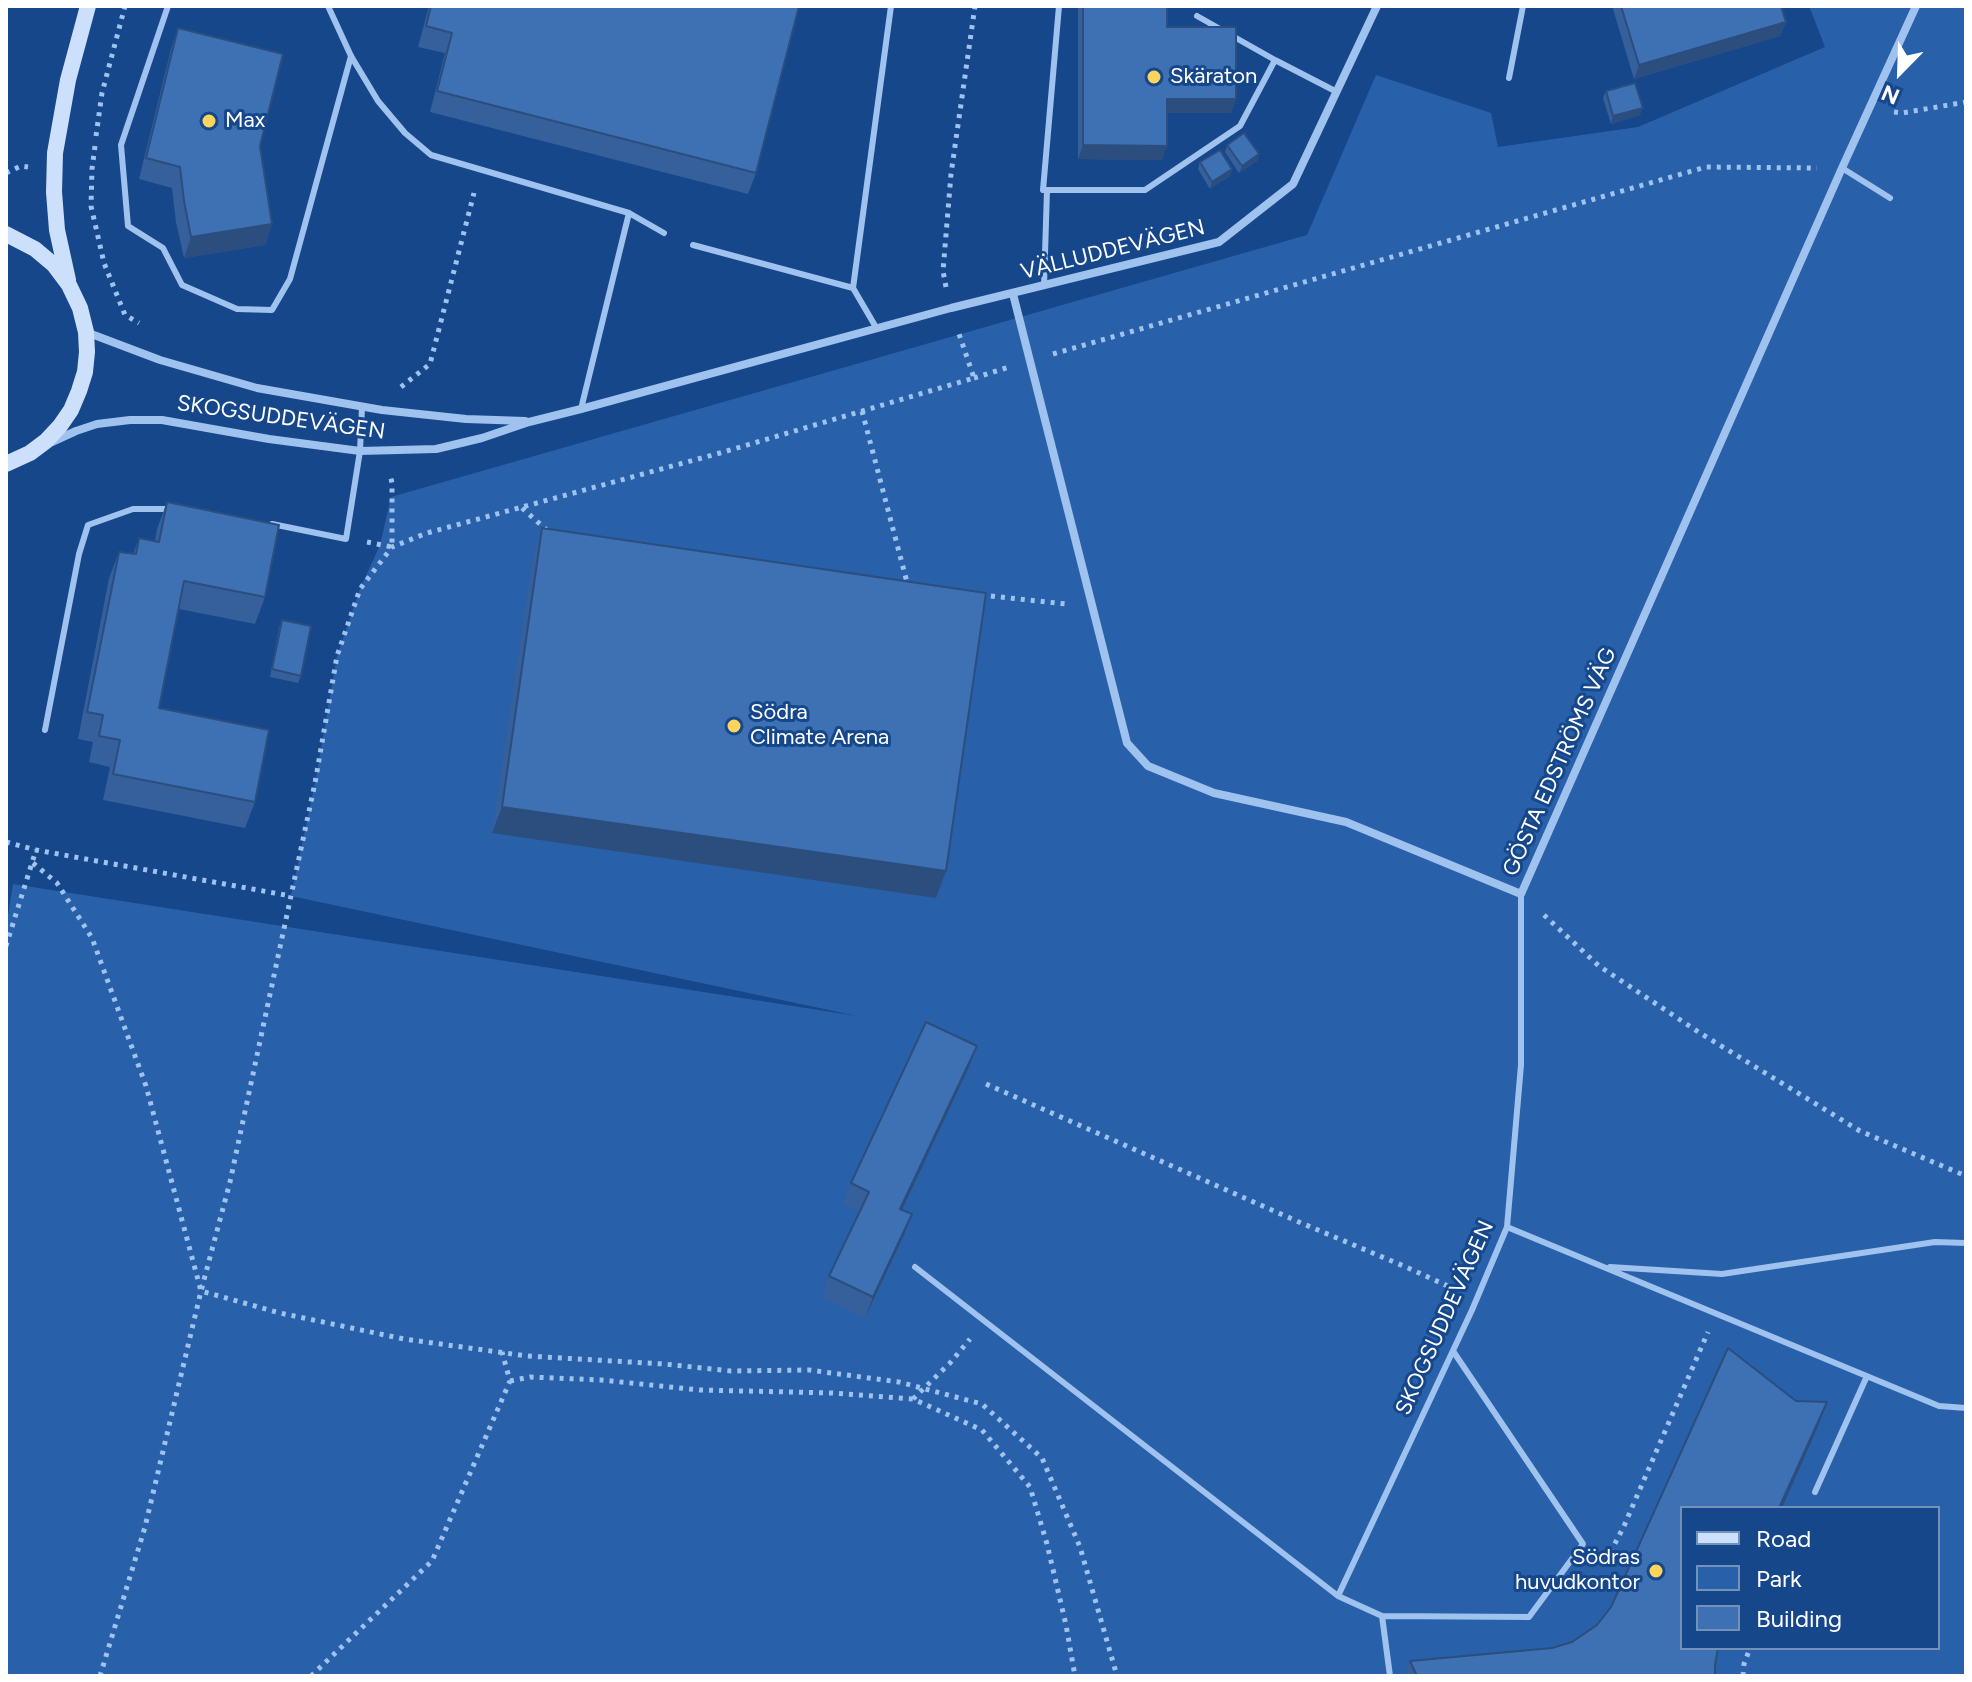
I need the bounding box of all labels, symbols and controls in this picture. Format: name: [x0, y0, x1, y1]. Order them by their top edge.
north arrow: [1860, 32, 1940, 112]
place label: Skäraton: [1170, 64, 1257, 90]
marker: Skäraton: [1145, 68, 1163, 86]
text: N: [1877, 79, 1904, 110]
place label: Max: [225, 108, 265, 134]
marker: Max: [200, 112, 218, 130]
street label: VÄLLUDDEVÄGEN: [1018, 214, 1208, 286]
street label: SKOGSUDDEVÄGEN: [175, 390, 387, 446]
street label: GÖSTA EDSTRÖMS VÄG: [1498, 644, 1622, 880]
place label: Södra Climate Arena: [750, 700, 889, 752]
marker: Södra Climate Arena: [725, 717, 743, 735]
street label: SKOGSUDDEVÄGEN: [1390, 1217, 1500, 1419]
legend: [1680, 1506, 1940, 1650]
text: Road: [1756, 1524, 1811, 1553]
place label: Södras huvudkontor: [1515, 1545, 1640, 1596]
marker: Södras huvudkontor: [1647, 1562, 1665, 1580]
text: Park: [1756, 1564, 1802, 1593]
text: Building: [1756, 1604, 1842, 1633]

